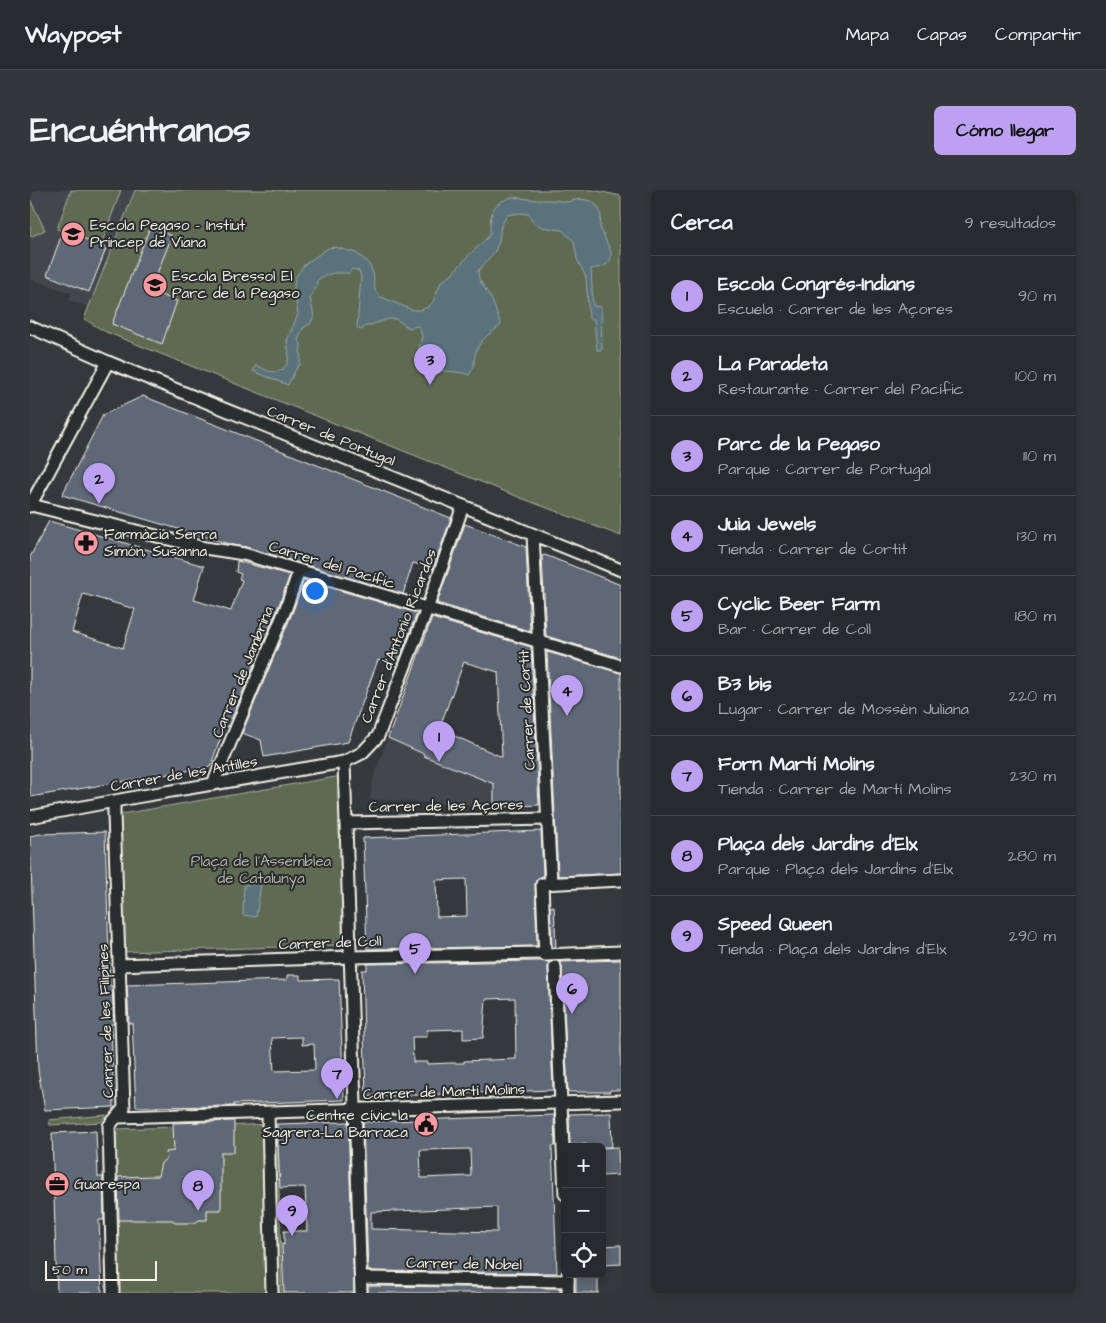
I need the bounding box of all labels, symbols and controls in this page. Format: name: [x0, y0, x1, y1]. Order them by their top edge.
text: Waypost: [25, 18, 122, 52]
text: Mapa: [846, 22, 889, 47]
text: Capas: [917, 22, 967, 47]
text: Compartir: [995, 22, 1081, 47]
text: Encuéntranos: [30, 106, 251, 155]
button: Cómo llegar: [934, 106, 1076, 155]
text: Cerca: [671, 208, 733, 237]
text: 9 resultados: [964, 212, 1056, 234]
place label: Escola Pegaso - Instiut Príncep de Viana: [90, 215, 245, 253]
school or university icon: Escola Pegaso - Instiut Príncep de Viana: [60, 221, 86, 247]
place label: Escola Bressol El Parc de la Pegaso: [172, 266, 300, 305]
text: Escola Congrés-Indians: [718, 271, 915, 298]
school or university icon: Escola Bressol El Parc de la Pegaso: [142, 272, 168, 298]
text: 1: [686, 285, 688, 307]
text: 90 m: [1018, 285, 1056, 307]
text: Escuela · Carrer de les Açores: [718, 298, 953, 320]
pin: 3: [414, 344, 446, 385]
text: La Paradeta: [718, 351, 828, 378]
text: 2: [682, 365, 692, 387]
text: 100 m: [1015, 365, 1056, 387]
text: Restaurante · Carrer del Pacífic: [718, 378, 964, 400]
street label: Carrer de Portugal: [263, 401, 398, 472]
text: Parc de la Pegaso: [718, 431, 880, 458]
text: 3: [683, 445, 691, 467]
text: 110 m: [1023, 445, 1056, 467]
text: Parque · Carrer de Portugal: [718, 458, 931, 480]
pin: 2: [83, 463, 115, 504]
text: Juia Jewels: [718, 511, 816, 538]
place label: Farmàcia Serra Simón, Susanna: [104, 524, 217, 562]
text: 4: [682, 525, 692, 547]
text: 130 m: [1017, 525, 1056, 547]
pharmacy icon: Farmàcia Serra Simón, Susanna: [73, 530, 99, 556]
street label: Carrer del Pacífic: [266, 536, 398, 594]
text: Tienda · Carrer de Cortit: [718, 538, 907, 560]
street label: Carrer d'Antonio Ricardos: [356, 545, 442, 726]
your location: [302, 578, 328, 604]
text: Cyclic Beer Farm: [718, 591, 880, 618]
street label: Carrer de Jambrina: [207, 603, 279, 741]
text: 5: [681, 605, 693, 627]
text: 180 m: [1015, 605, 1056, 627]
text: Bar · Carrer de Coll: [718, 618, 871, 640]
street label: Carrer de Cortit: [513, 649, 541, 771]
text: B3 bis: [718, 671, 772, 698]
pin: 4: [551, 675, 583, 716]
text: 6: [682, 685, 692, 707]
text: 220 m: [1009, 685, 1056, 707]
text: Lugar · Carrer de Mossèn Juliana: [718, 698, 969, 720]
pin: 1: [423, 721, 455, 762]
street label: Carrer de les Antilles: [109, 751, 260, 797]
text: Forn Martí Molins: [718, 751, 875, 778]
text: 7: [682, 765, 692, 787]
text: 230 m: [1010, 765, 1056, 787]
text: Tienda · Carrer de Martí Molins: [718, 778, 951, 800]
street label: Carrer de les Açores: [369, 794, 524, 818]
text: Plaça dels Jardins d'Elx: [718, 831, 918, 858]
text: 8: [682, 845, 692, 867]
text: 280 m: [1008, 845, 1056, 867]
park label: Plaça de l'Assemblea de Catalunya: [191, 851, 332, 890]
text: Parque · Plaça dels Jardins d'Elx: [718, 858, 953, 880]
text: Speed Queen: [718, 911, 832, 938]
text: 9: [682, 925, 692, 947]
text: 290 m: [1009, 925, 1056, 947]
street label: Carrer de Coll: [278, 931, 382, 955]
pin: 5: [399, 933, 431, 974]
text: Tienda · Plaça dels Jardins d'Elx: [718, 938, 947, 960]
street label: Carrer de les Filipines: [93, 943, 119, 1098]
pin: 6: [556, 973, 588, 1014]
pin: 7: [321, 1058, 353, 1099]
street label: Carrer de Martí Molins: [363, 1079, 526, 1105]
place label: Centre cívic la Sagrera-La Barraca: [262, 1105, 408, 1144]
public building icon: Centre cívic la Sagrera-La Barraca: [413, 1111, 439, 1137]
map controls: [561, 1143, 606, 1278]
button: +: [561, 1143, 606, 1188]
pin: 8: [182, 1170, 214, 1211]
office icon: Guarespa: [44, 1171, 70, 1197]
place label: Guarespa: [74, 1174, 140, 1195]
button: −: [561, 1188, 606, 1233]
pin: 9: [276, 1195, 308, 1236]
button: locate: [561, 1233, 606, 1278]
street label: Carrer de Nobel: [406, 1252, 522, 1276]
scale bar: [45, 1258, 158, 1281]
text: 50 m: [52, 1260, 87, 1280]

